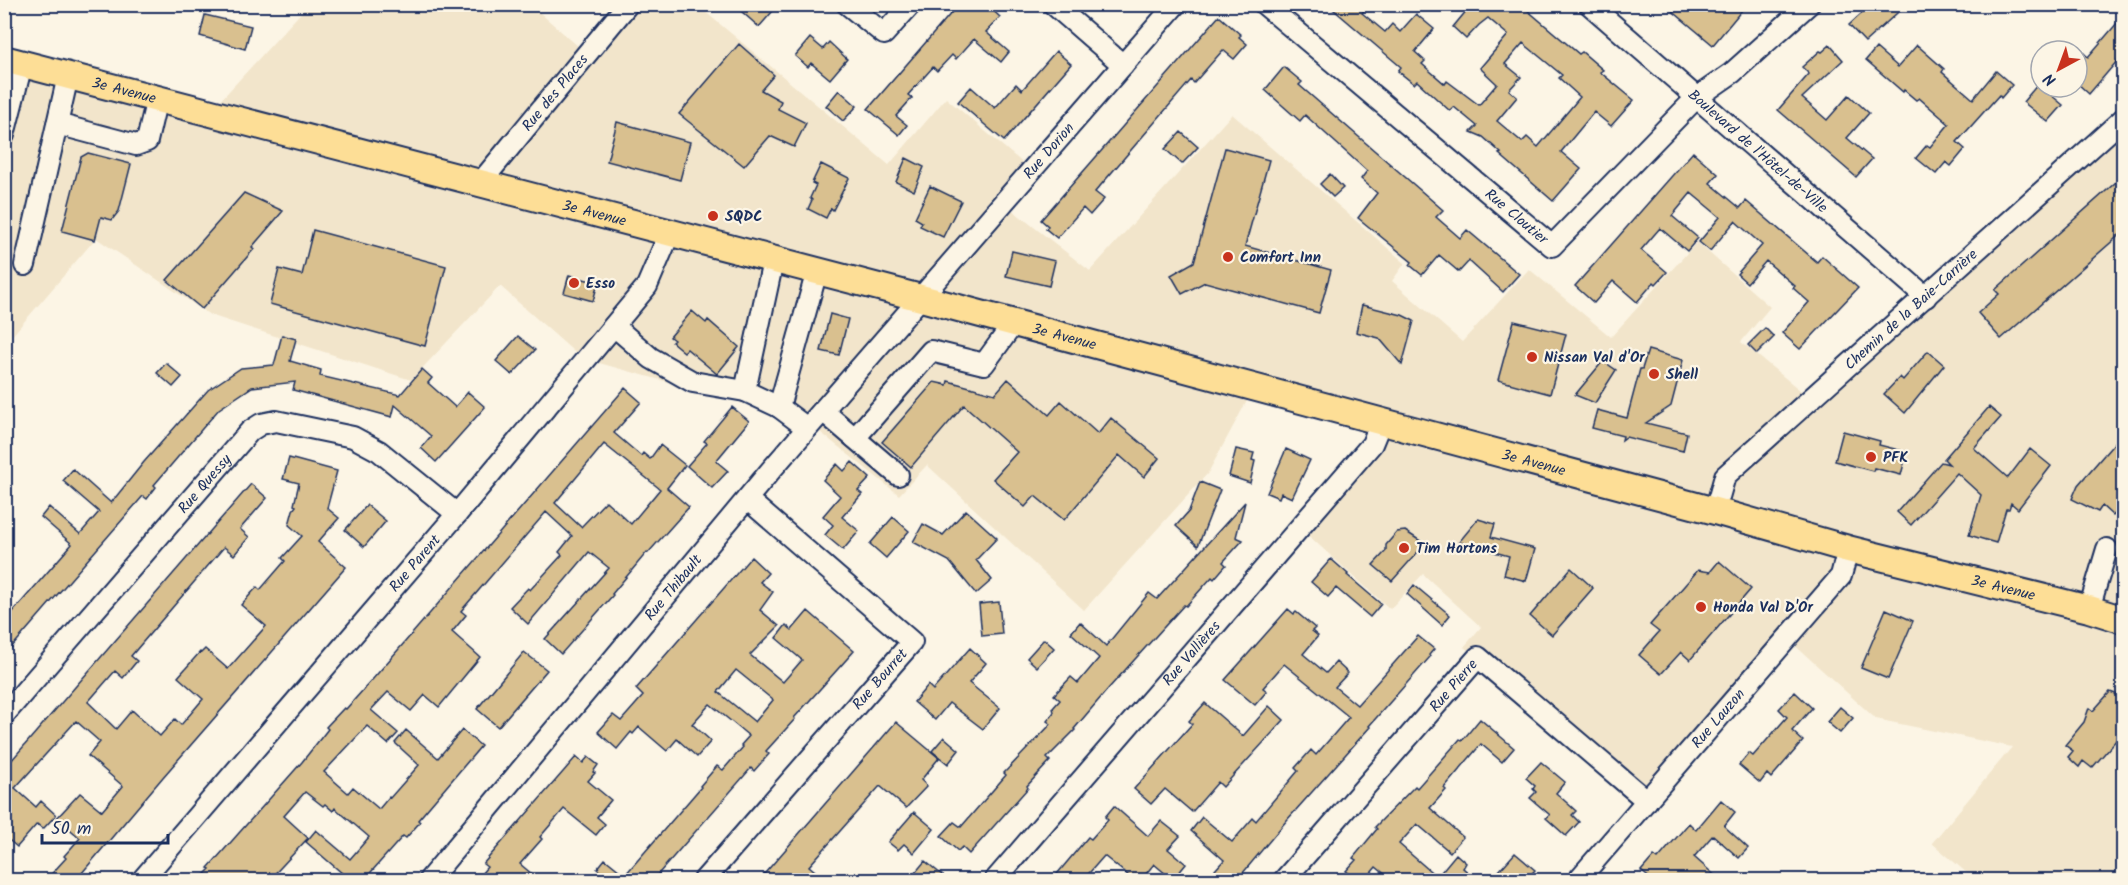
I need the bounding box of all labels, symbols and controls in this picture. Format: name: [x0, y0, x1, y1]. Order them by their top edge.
north arrow: [2029, 39, 2089, 99]
street label: Rue des Places: [516, 49, 595, 137]
text: N: [2038, 66, 2062, 92]
street label: 3e Avenue: [89, 71, 159, 111]
street label: Boulevard de l'Hôtel-de-Ville: [1682, 84, 1833, 220]
street label: Rue Dorion: [1018, 118, 1081, 185]
street label: Rue Cloutier: [1479, 183, 1554, 252]
street label: 3e Avenue: [559, 194, 629, 234]
place label: SQDC: [725, 205, 762, 229]
marker: SQDC: [706, 209, 720, 223]
street label: Chemin de la Baie-Carrière: [1839, 243, 1984, 376]
place label: Comfort Inn: [1240, 246, 1321, 270]
marker: Comfort Inn: [1221, 250, 1235, 264]
place label: Esso: [586, 272, 615, 296]
marker: Esso: [567, 276, 581, 290]
street label: 3e Avenue: [1029, 317, 1099, 358]
place label: Nissan Val d'Or: [1544, 346, 1645, 370]
marker: Nissan Val d'Or: [1525, 350, 1539, 364]
place label: Shell: [1666, 363, 1698, 387]
marker: Shell: [1647, 367, 1661, 381]
street label: 3e Avenue: [1499, 443, 1568, 483]
place label: PFK: [1883, 446, 1908, 470]
street label: Rue Quessy: [172, 448, 238, 520]
marker: PFK: [1864, 450, 1878, 464]
street label: Rue Parent: [384, 530, 447, 598]
place label: Tim Hortons: [1416, 537, 1497, 561]
marker: Tim Hortons: [1397, 541, 1411, 555]
street label: Rue Thibault: [639, 549, 709, 626]
street label: 3e Avenue: [1968, 569, 2038, 608]
place label: Honda Val D'Or: [1713, 596, 1813, 620]
marker: Honda Val D'Or: [1694, 600, 1708, 614]
street label: Rue Vallières: [1157, 615, 1227, 692]
street label: Rue Bourret: [847, 643, 914, 716]
street label: Rue Pierre: [1424, 654, 1484, 718]
street label: Rue Lauzon: [1686, 683, 1752, 754]
scale bar: [42, 807, 168, 845]
text: 50 m: [51, 815, 91, 844]

